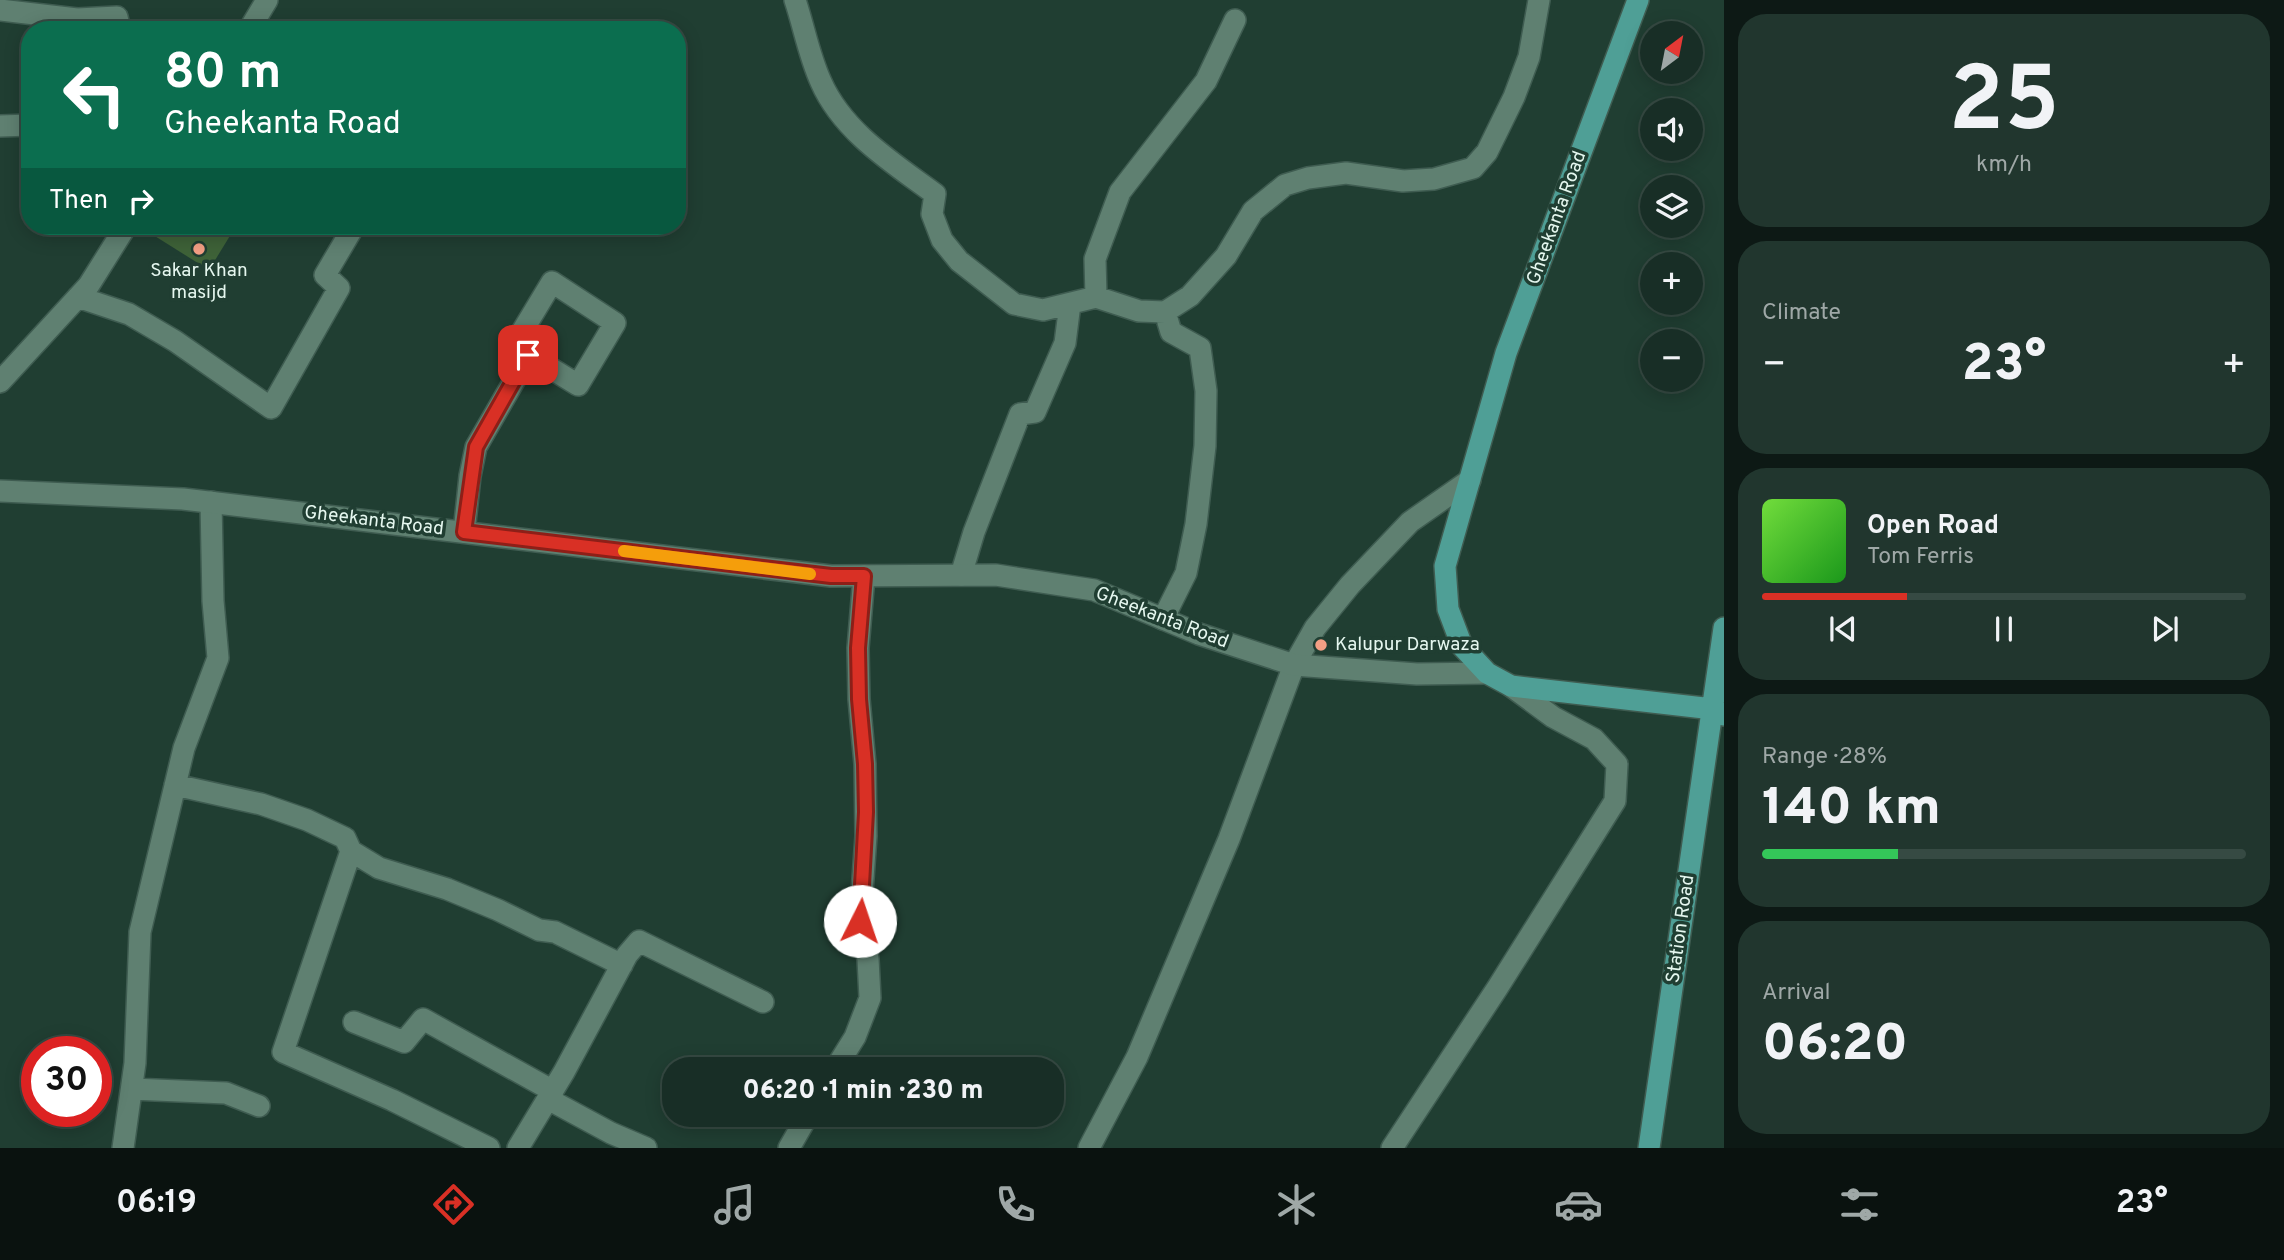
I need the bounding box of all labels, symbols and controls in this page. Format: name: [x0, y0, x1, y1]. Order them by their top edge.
north arrow: [1640, 21, 1703, 84]
map controls: [1640, 21, 1703, 392]
text: 80 m: [164, 44, 281, 106]
text: 25: [1948, 48, 2060, 163]
icon: left: [49, 49, 140, 140]
button: sound: [1640, 98, 1703, 161]
text: Gheekanta Road: [164, 105, 401, 145]
street label: Gheekanta Road: [1522, 148, 1592, 288]
text: km/h: [1976, 151, 2032, 180]
button: layers: [1640, 175, 1703, 238]
icon: right: [122, 182, 160, 220]
text: Then: [49, 185, 108, 218]
marker: Sakar Khan masijd: [191, 241, 207, 257]
button: +: [1640, 252, 1703, 315]
place label: Sakar Khan masijd: [150, 259, 248, 305]
text: Climate: [1762, 299, 1841, 328]
pin: [498, 325, 558, 385]
button: −: [1640, 329, 1703, 392]
text: 23°: [1962, 333, 2046, 399]
icon: arrive: [509, 336, 547, 374]
text: −: [1762, 342, 1787, 391]
text: +: [2221, 342, 2246, 391]
street label: Gheekanta Road: [303, 501, 445, 541]
text: Open Road: [1867, 510, 1999, 543]
text: Tom Ferris: [1867, 543, 1974, 572]
street label: Gheekanta Road: [1092, 582, 1232, 654]
icon: previous: [1824, 610, 1862, 648]
icon: pause: [1985, 610, 2023, 648]
icon: next: [2146, 610, 2184, 648]
place label: Kalupur Darwaza: [1335, 633, 1480, 657]
marker: Kalupur Darwaza: [1313, 637, 1329, 653]
text: Range · 28%: [1762, 743, 1887, 772]
text: 140 km: [1762, 777, 1941, 843]
street label: Station Road: [1662, 873, 1700, 985]
position arrow: [823, 884, 897, 958]
text: Arrival: [1762, 979, 1831, 1008]
text: 06:20: [1762, 1013, 1908, 1079]
speed limit sign: 30: [21, 1036, 112, 1127]
text: 06:20 · 1 min · 230 m: [743, 1075, 983, 1108]
icon: directions: [429, 1180, 478, 1229]
icon: music: [710, 1180, 759, 1229]
icon: phone: [991, 1180, 1040, 1229]
icon: climate: [1272, 1180, 1321, 1229]
icon: car: [1554, 1180, 1603, 1229]
icon: filters: [1835, 1180, 1884, 1229]
text: 06:19: [116, 1184, 197, 1224]
text: 23°: [2116, 1184, 2168, 1224]

